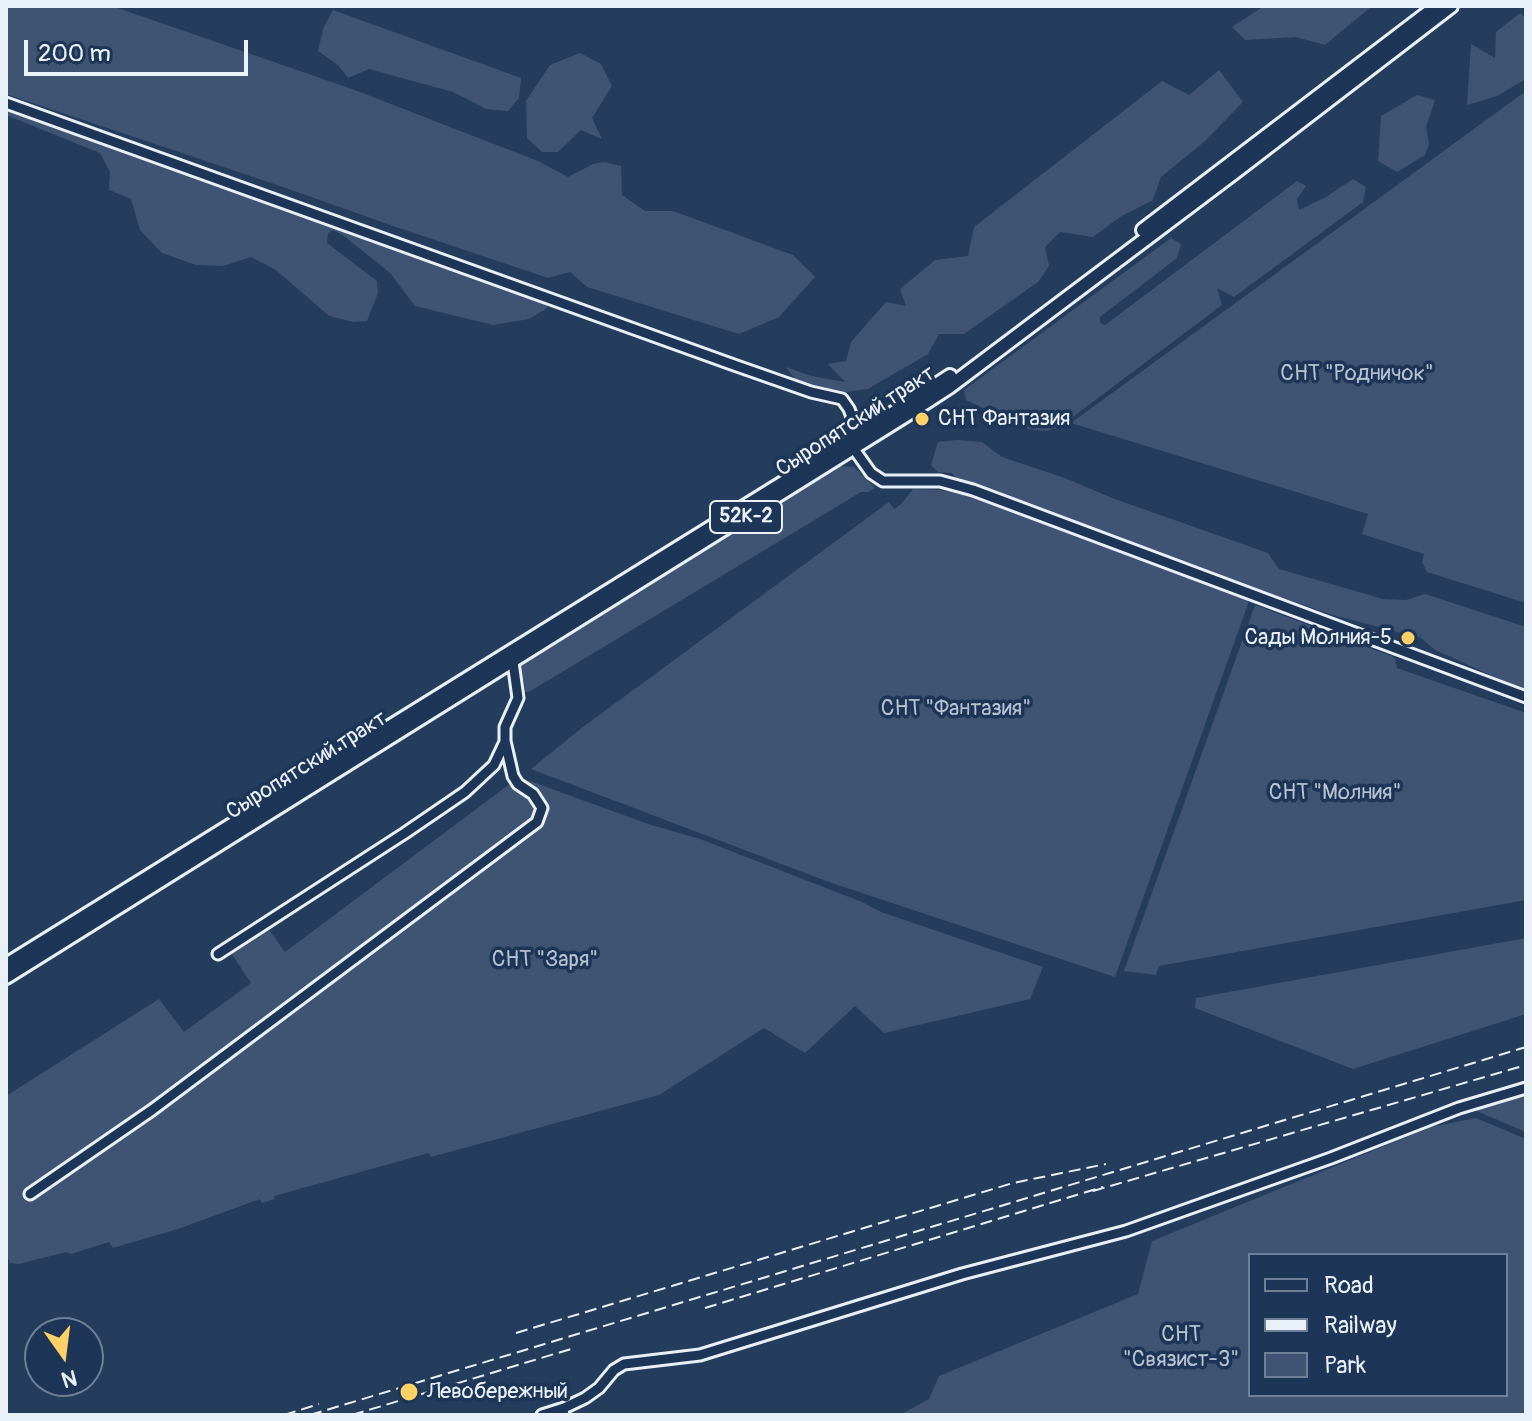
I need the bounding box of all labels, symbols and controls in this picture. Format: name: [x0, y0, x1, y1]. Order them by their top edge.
scale bar: [28, 24, 252, 74]
text: 200 m: [38, 39, 111, 68]
street label: Сыропятский тракт: [772, 361, 940, 483]
park label: СНТ "Родничок": [1280, 361, 1434, 387]
place label: СНТ Фантазия: [938, 406, 1070, 432]
marker: СНТ Фантазия: [913, 410, 931, 428]
road number: 52К-2: [710, 501, 782, 533]
place label: Сады Молния-5: [1244, 625, 1392, 651]
marker: Сады Молния-5: [1399, 629, 1417, 647]
park label: СНТ "Фантазия": [881, 696, 1031, 722]
street label: Сыропятский тракт: [222, 706, 392, 826]
park label: СНТ "Молния": [1269, 780, 1401, 806]
park label: СНТ "Заря": [492, 947, 598, 973]
legend: [1248, 1253, 1508, 1397]
text: Road: [1324, 1271, 1374, 1300]
text: Railway: [1324, 1311, 1397, 1340]
north arrow: [24, 1317, 104, 1397]
park label: СНТ "Связист-3": [1123, 1322, 1239, 1374]
text: Park: [1324, 1351, 1366, 1380]
text: N: [59, 1363, 80, 1394]
place label: Левобережный: [427, 1379, 568, 1405]
marker: Левобережный: [398, 1381, 420, 1403]

